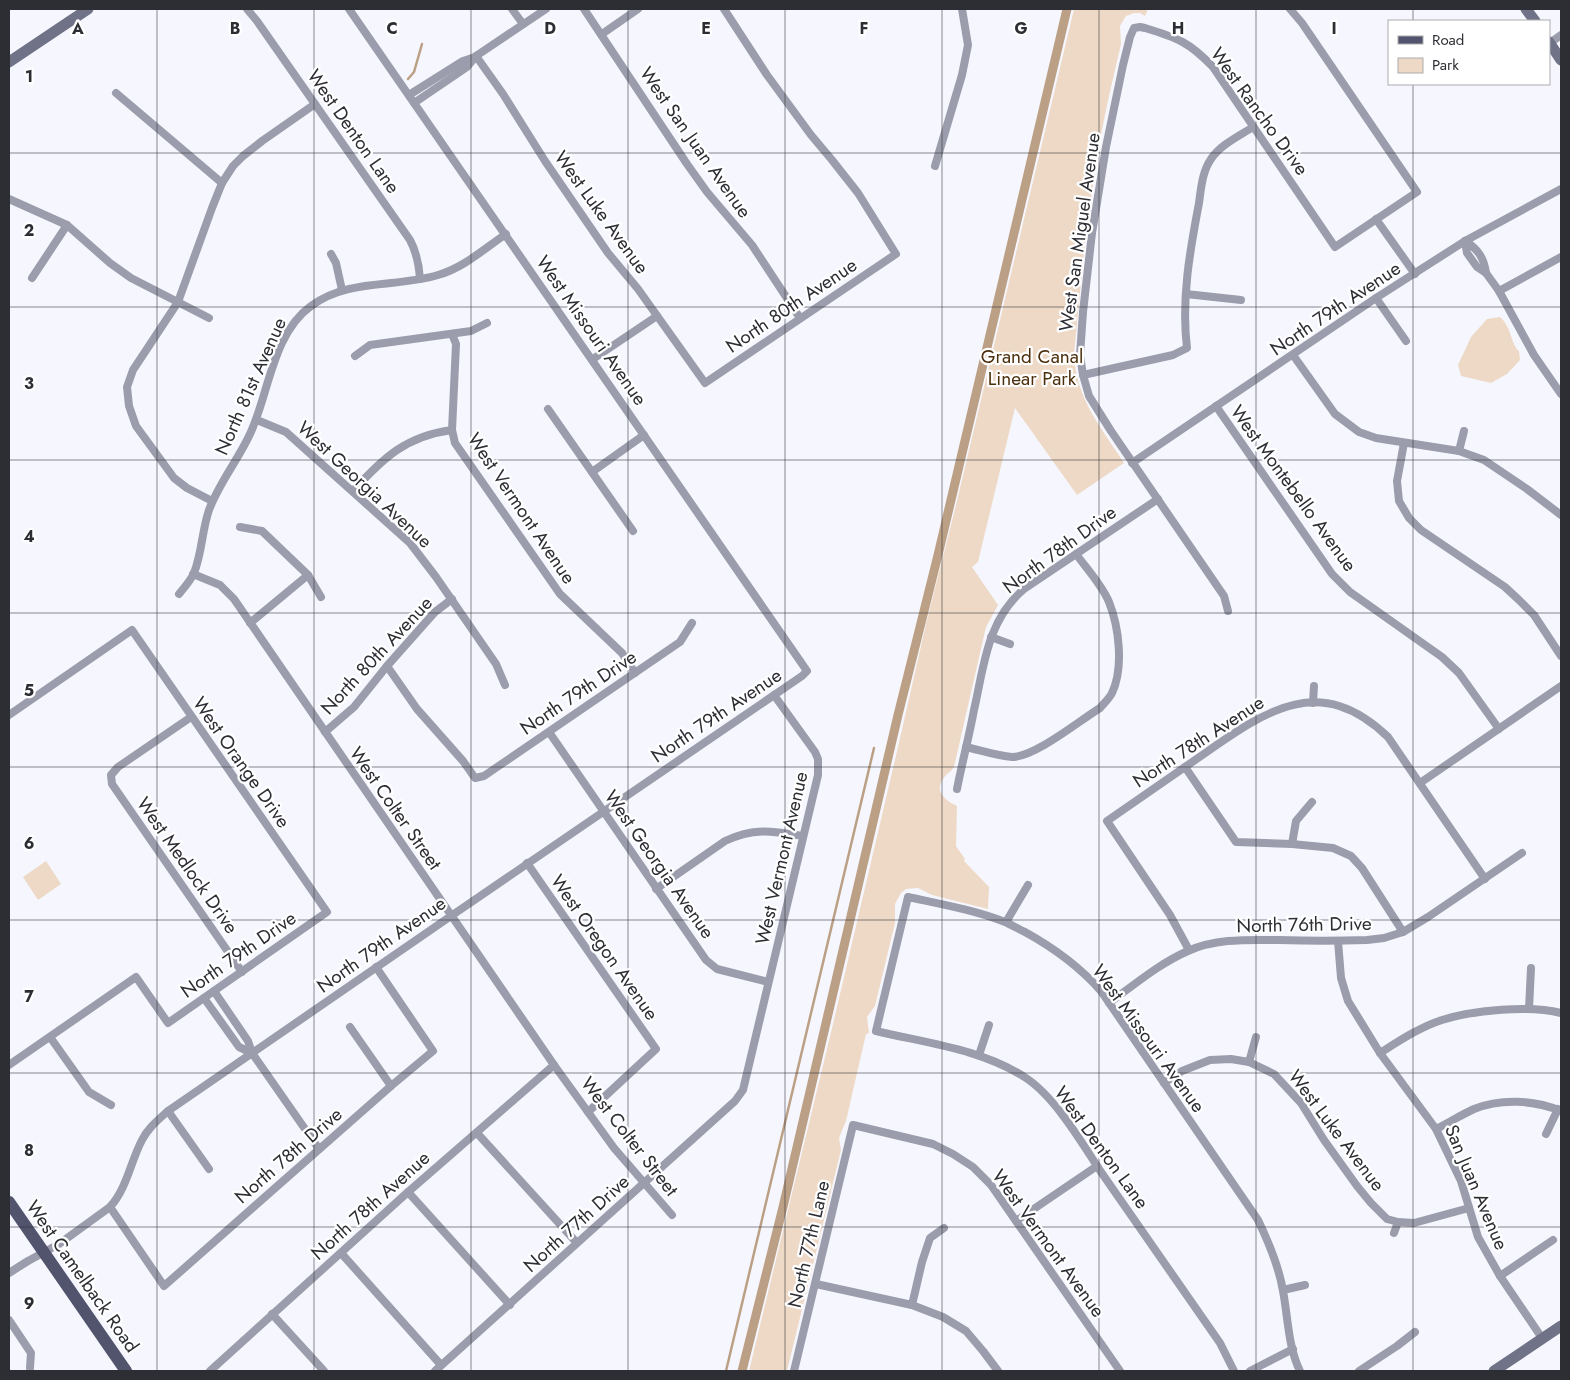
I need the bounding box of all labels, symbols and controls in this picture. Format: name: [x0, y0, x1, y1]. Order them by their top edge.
text: A: [71, 17, 84, 40]
text: B: [230, 17, 240, 40]
text: C: [386, 17, 398, 40]
text: D: [544, 17, 556, 40]
text: E: [701, 17, 711, 40]
text: F: [860, 17, 868, 40]
text: G: [1014, 17, 1028, 40]
text: H: [1172, 17, 1184, 40]
text: I: [1331, 17, 1337, 40]
legend: [1388, 20, 1550, 85]
text: Road: [1432, 29, 1464, 51]
street label: West Rancho Drive: [1204, 42, 1315, 181]
text: Park: [1432, 54, 1459, 76]
street label: West San Juan Avenue: [633, 61, 758, 223]
street label: West Denton Lane: [301, 64, 407, 199]
text: 1: [25, 65, 33, 88]
street label: West San Miguel Avenue: [1052, 131, 1107, 333]
street label: West Luke Avenue: [548, 145, 656, 279]
text: 2: [24, 219, 34, 242]
street label: West Missouri Avenue: [530, 250, 654, 411]
street label: North 80th Avenue: [720, 251, 862, 359]
street label: North 79th Avenue: [1265, 255, 1406, 362]
street label: North 81st Avenue: [208, 313, 293, 459]
park label: Grand Canal Linear Park: [981, 343, 1083, 392]
text: 3: [24, 372, 34, 395]
street label: West Montebello Avenue: [1224, 400, 1363, 577]
street label: West Georgia Avenue: [291, 415, 438, 554]
street label: West Vermont Avenue: [461, 427, 582, 589]
street label: North 78th Drive: [997, 499, 1122, 600]
text: 4: [23, 525, 35, 548]
street label: North 80th Avenue: [314, 590, 439, 721]
street label: North 79th Drive: [515, 643, 642, 741]
street label: North 79th Avenue: [646, 662, 787, 769]
text: 5: [24, 679, 34, 702]
street label: North 78th Avenue: [1127, 689, 1269, 794]
street label: West Orange Drive: [186, 691, 297, 833]
street label: West Colter Street: [343, 741, 448, 876]
street label: West Vermont Avenue: [748, 769, 815, 947]
street label: West Georgia Avenue: [598, 784, 721, 944]
street label: West Medlock Drive: [130, 792, 245, 939]
text: 6: [24, 832, 34, 855]
street label: West Oregon Avenue: [544, 869, 665, 1026]
street label: North 79th Avenue: [311, 890, 452, 999]
street label: North 79th Drive: [175, 904, 302, 1004]
street label: North 76th Drive: [1236, 910, 1372, 939]
street label: West Missouri Avenue: [1086, 959, 1212, 1118]
text: 7: [24, 985, 34, 1008]
street label: West Luke Avenue: [1282, 1064, 1391, 1197]
street label: West Colter Street: [574, 1071, 685, 1202]
street label: West Denton Lane: [1048, 1080, 1155, 1214]
street label: North 78th Drive: [229, 1101, 348, 1210]
street label: San Juan Avenue: [1438, 1120, 1515, 1254]
text: 8: [24, 1139, 34, 1162]
street label: North 78th Avenue: [305, 1144, 436, 1266]
street label: West Vermont Avenue: [986, 1164, 1112, 1323]
street label: North 77th Drive: [517, 1168, 635, 1278]
street label: North 77th Lane: [781, 1178, 836, 1310]
street label: West Camelback Road: [20, 1195, 145, 1358]
text: 9: [24, 1292, 34, 1315]

